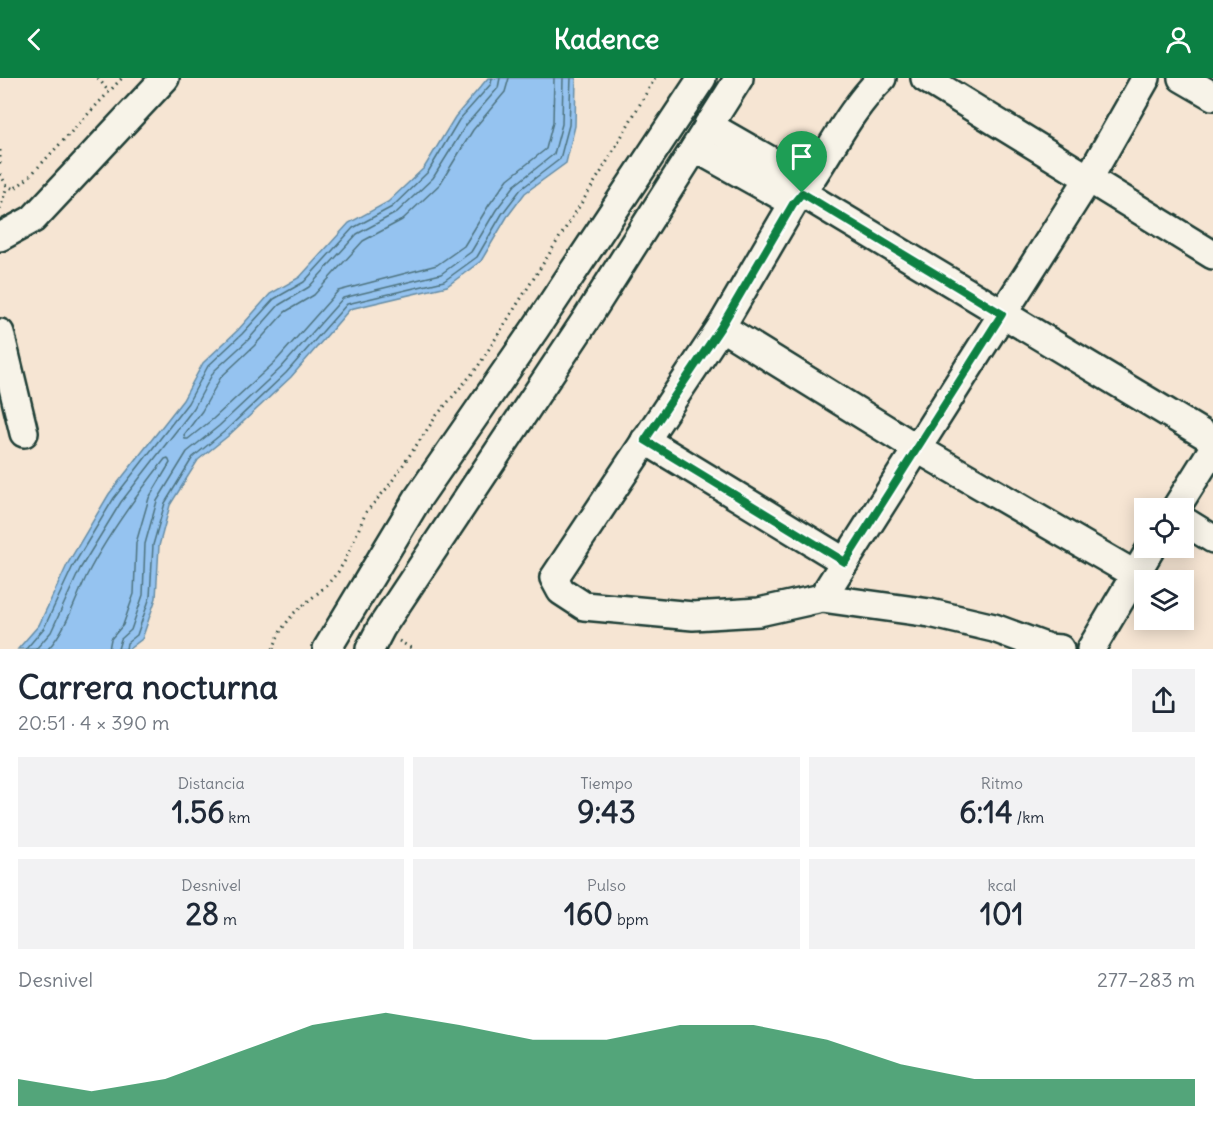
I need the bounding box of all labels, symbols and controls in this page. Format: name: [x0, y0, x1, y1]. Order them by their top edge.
text: Kadence: [554, 22, 659, 56]
icon: back: [18, 23, 51, 56]
icon: person: [1162, 23, 1195, 56]
pin: [776, 131, 827, 193]
icon: arrive: [785, 140, 818, 173]
map controls: [1134, 498, 1194, 630]
button: locate: [1134, 498, 1194, 558]
button: layers: [1134, 570, 1194, 630]
text: Carrera nocturna: [18, 666, 278, 708]
button: share: [1132, 669, 1195, 732]
text: 20:51 · 4 × 390 m: [18, 710, 170, 735]
text: Distancia: [178, 773, 245, 793]
text: Tiempo: [580, 773, 633, 793]
text: Ritmo: [981, 773, 1023, 793]
text: 1.56: [172, 793, 225, 831]
text: 9:43: [577, 793, 636, 831]
text: 6:14: [959, 793, 1013, 831]
text: km: [225, 807, 251, 827]
text: /km: [1013, 807, 1044, 827]
text: Desnivel: [181, 875, 241, 895]
text: Pulso: [587, 875, 626, 895]
text: kcal: [987, 875, 1016, 895]
text: 28: [185, 895, 219, 933]
text: 160: [564, 895, 613, 933]
text: 101: [980, 895, 1024, 933]
text: m: [219, 909, 237, 929]
text: bpm: [613, 909, 649, 929]
text: Desnivel: [18, 967, 93, 992]
text: 277–283 m: [1097, 967, 1195, 992]

